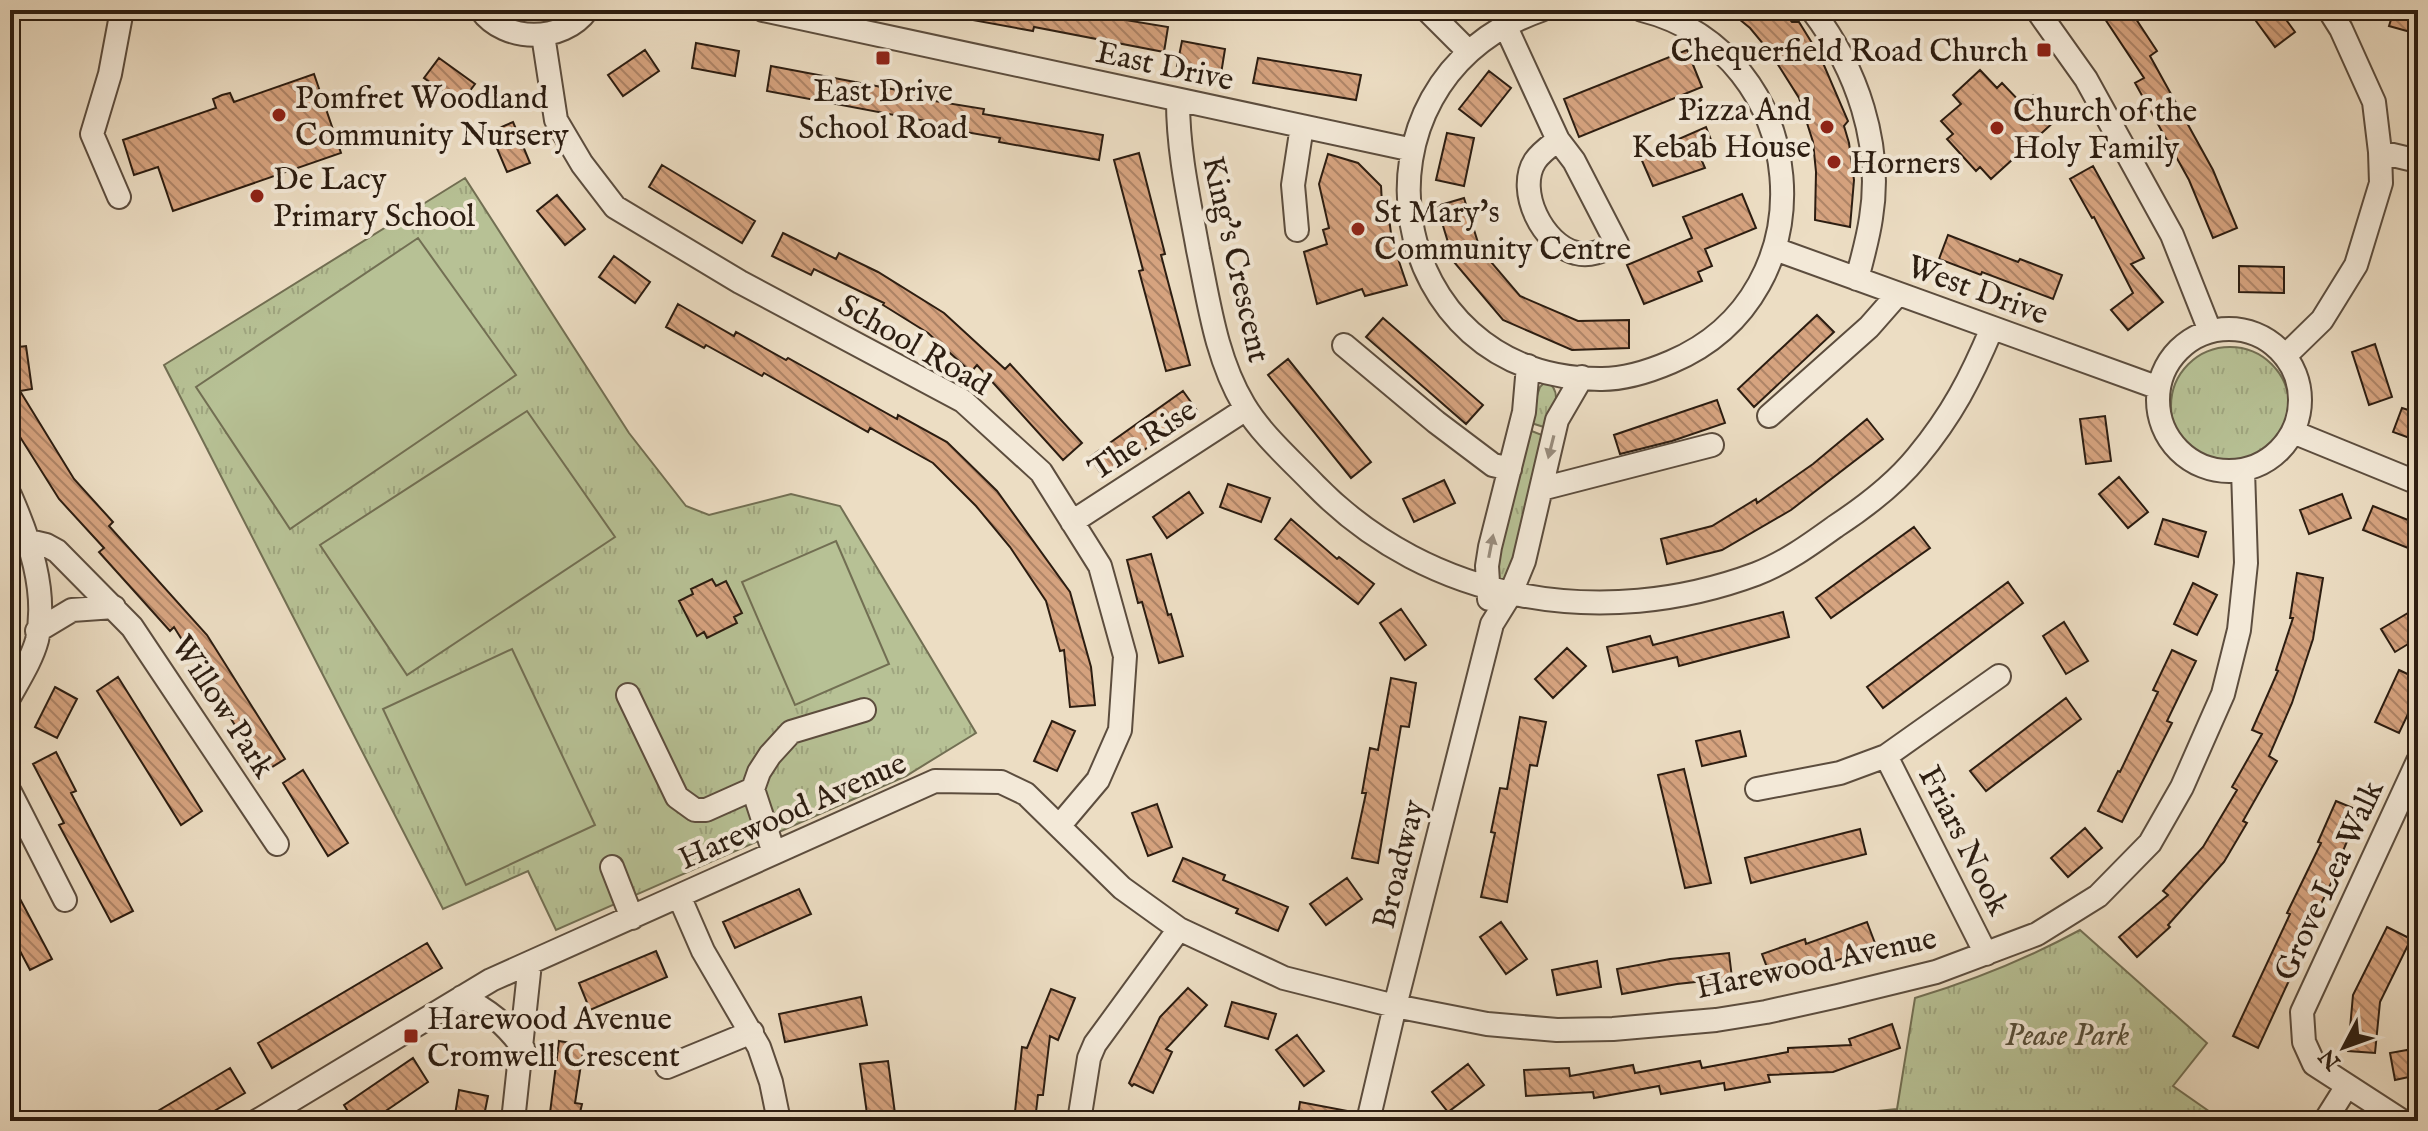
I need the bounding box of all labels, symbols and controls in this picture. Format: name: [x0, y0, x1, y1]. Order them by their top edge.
place label: Chequerfield Road Church: [1671, 32, 2028, 73]
street label: East Drive: [1092, 33, 1237, 102]
marker: Chequerfield Road Church: [2035, 41, 2053, 59]
marker: East Drive School Road: [874, 49, 892, 67]
place label: East Drive School Road: [798, 72, 969, 150]
place label: Pomfret Woodland Community Nursery: [295, 79, 569, 157]
place label: Pizza And Kebab House: [1632, 91, 1812, 169]
place label: Church of the Holy Family: [2013, 92, 2197, 170]
marker: Pomfret Woodland Community Nursery: [270, 106, 288, 124]
marker: Pizza And Kebab House: [1818, 118, 1836, 136]
marker: Church of the Holy Family: [1988, 119, 2006, 137]
place label: Horners: [1850, 144, 1961, 185]
street label: King's Crescent: [1191, 153, 1278, 367]
marker: Horners: [1825, 153, 1843, 171]
place label: De Lacy Primary School: [273, 160, 475, 238]
marker: De Lacy Primary School: [248, 187, 266, 205]
place label: St Mary's Community Centre: [1374, 193, 1631, 271]
marker: St Mary's Community Centre: [1349, 220, 1367, 238]
street label: West Drive: [1901, 247, 2053, 336]
street label: School Road: [830, 286, 998, 407]
street label: The Rise: [1082, 391, 1205, 491]
one-way arrow: [1544, 435, 1556, 460]
one-way arrow: [1485, 534, 1498, 559]
street label: Willow Park: [161, 628, 284, 787]
street label: Harewood Avenue: [673, 744, 913, 881]
street label: Friars Nook: [1908, 760, 2018, 924]
street label: Grove Lea Walk: [2266, 773, 2395, 988]
street label: Broadway: [1365, 796, 1436, 933]
street label: Harewood Avenue: [1692, 919, 1941, 1010]
place label: Harewood Avenue Cromwell Crescent: [427, 1000, 680, 1078]
north arrow: [2304, 1007, 2384, 1087]
park label: Pease Park: [2005, 1016, 2129, 1057]
marker: Harewood Avenue Cromwell Crescent: [402, 1027, 420, 1045]
text: N: [2314, 1042, 2348, 1076]

